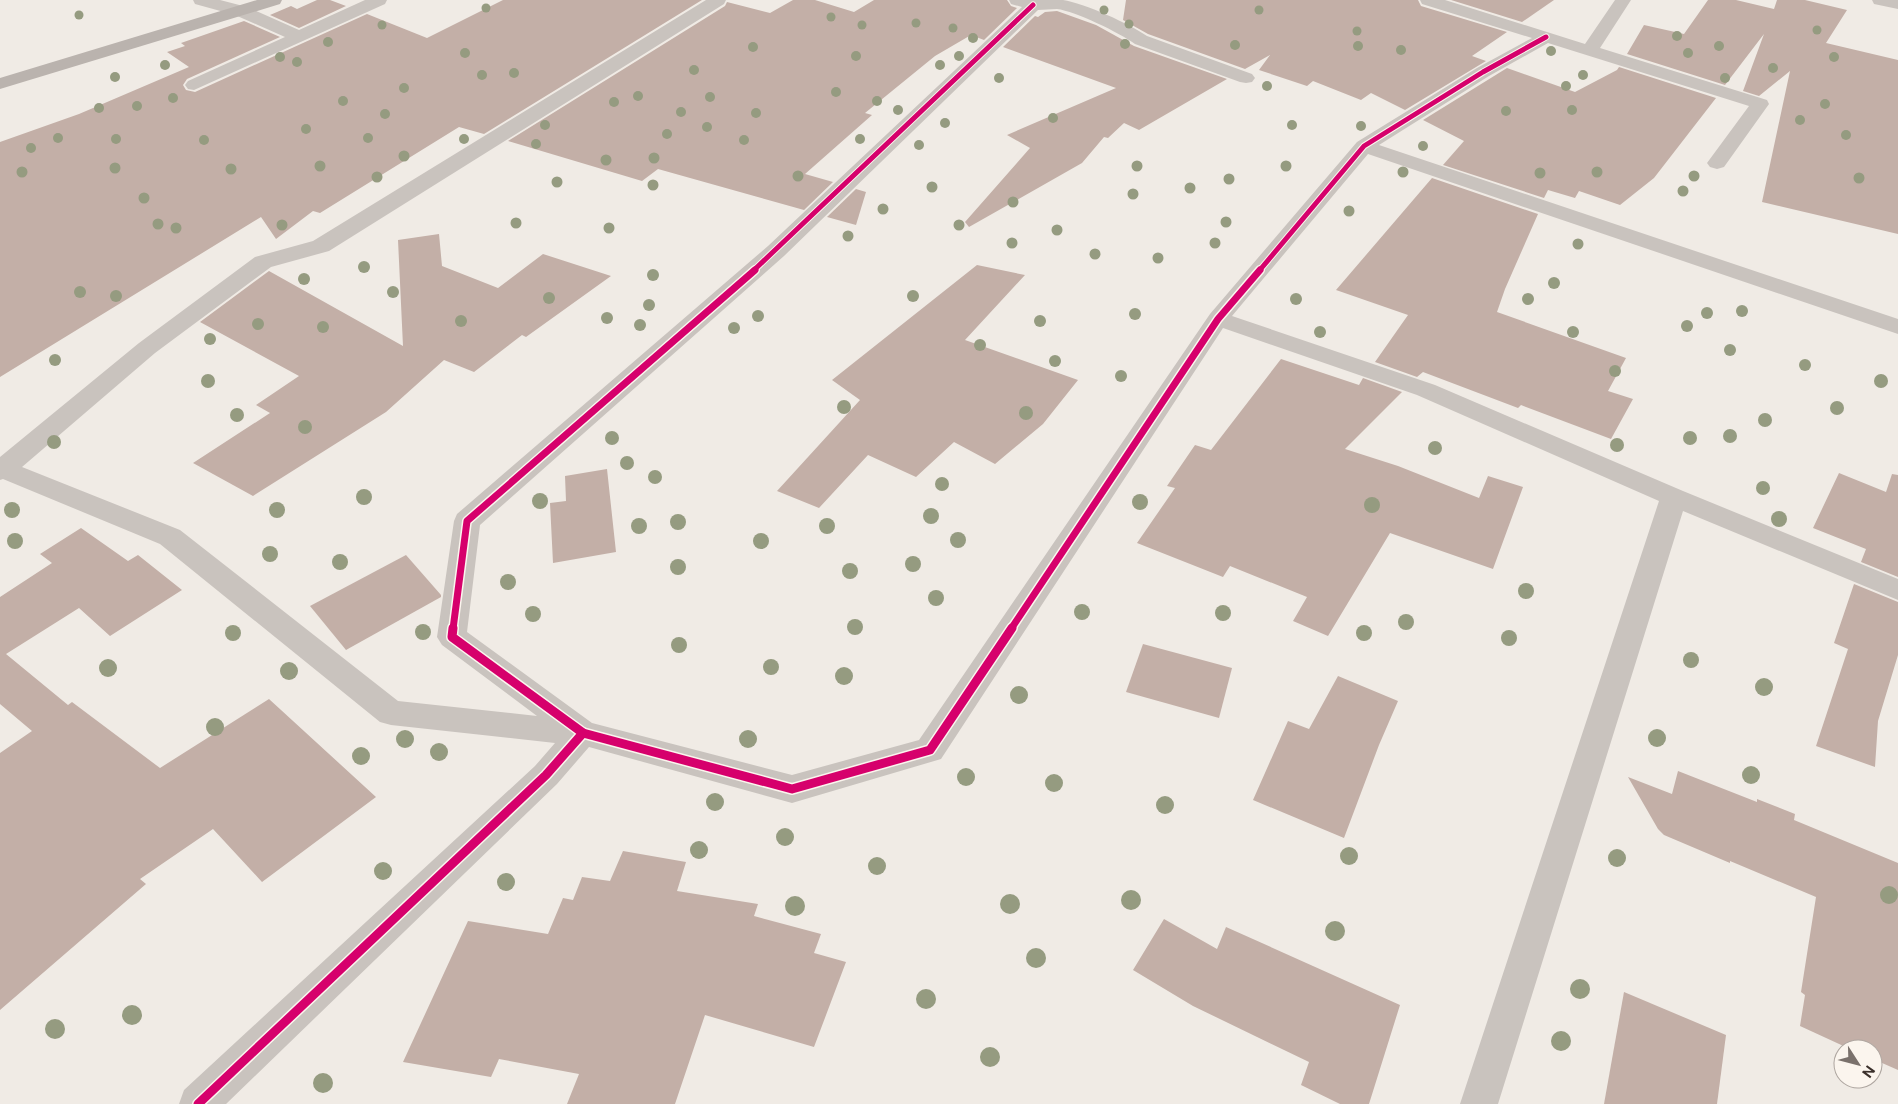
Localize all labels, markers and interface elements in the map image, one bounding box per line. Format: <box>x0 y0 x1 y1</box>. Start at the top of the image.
north arrow <box>1833 1039 1883 1089</box>
text: N <box>1859 1063 1878 1081</box>

